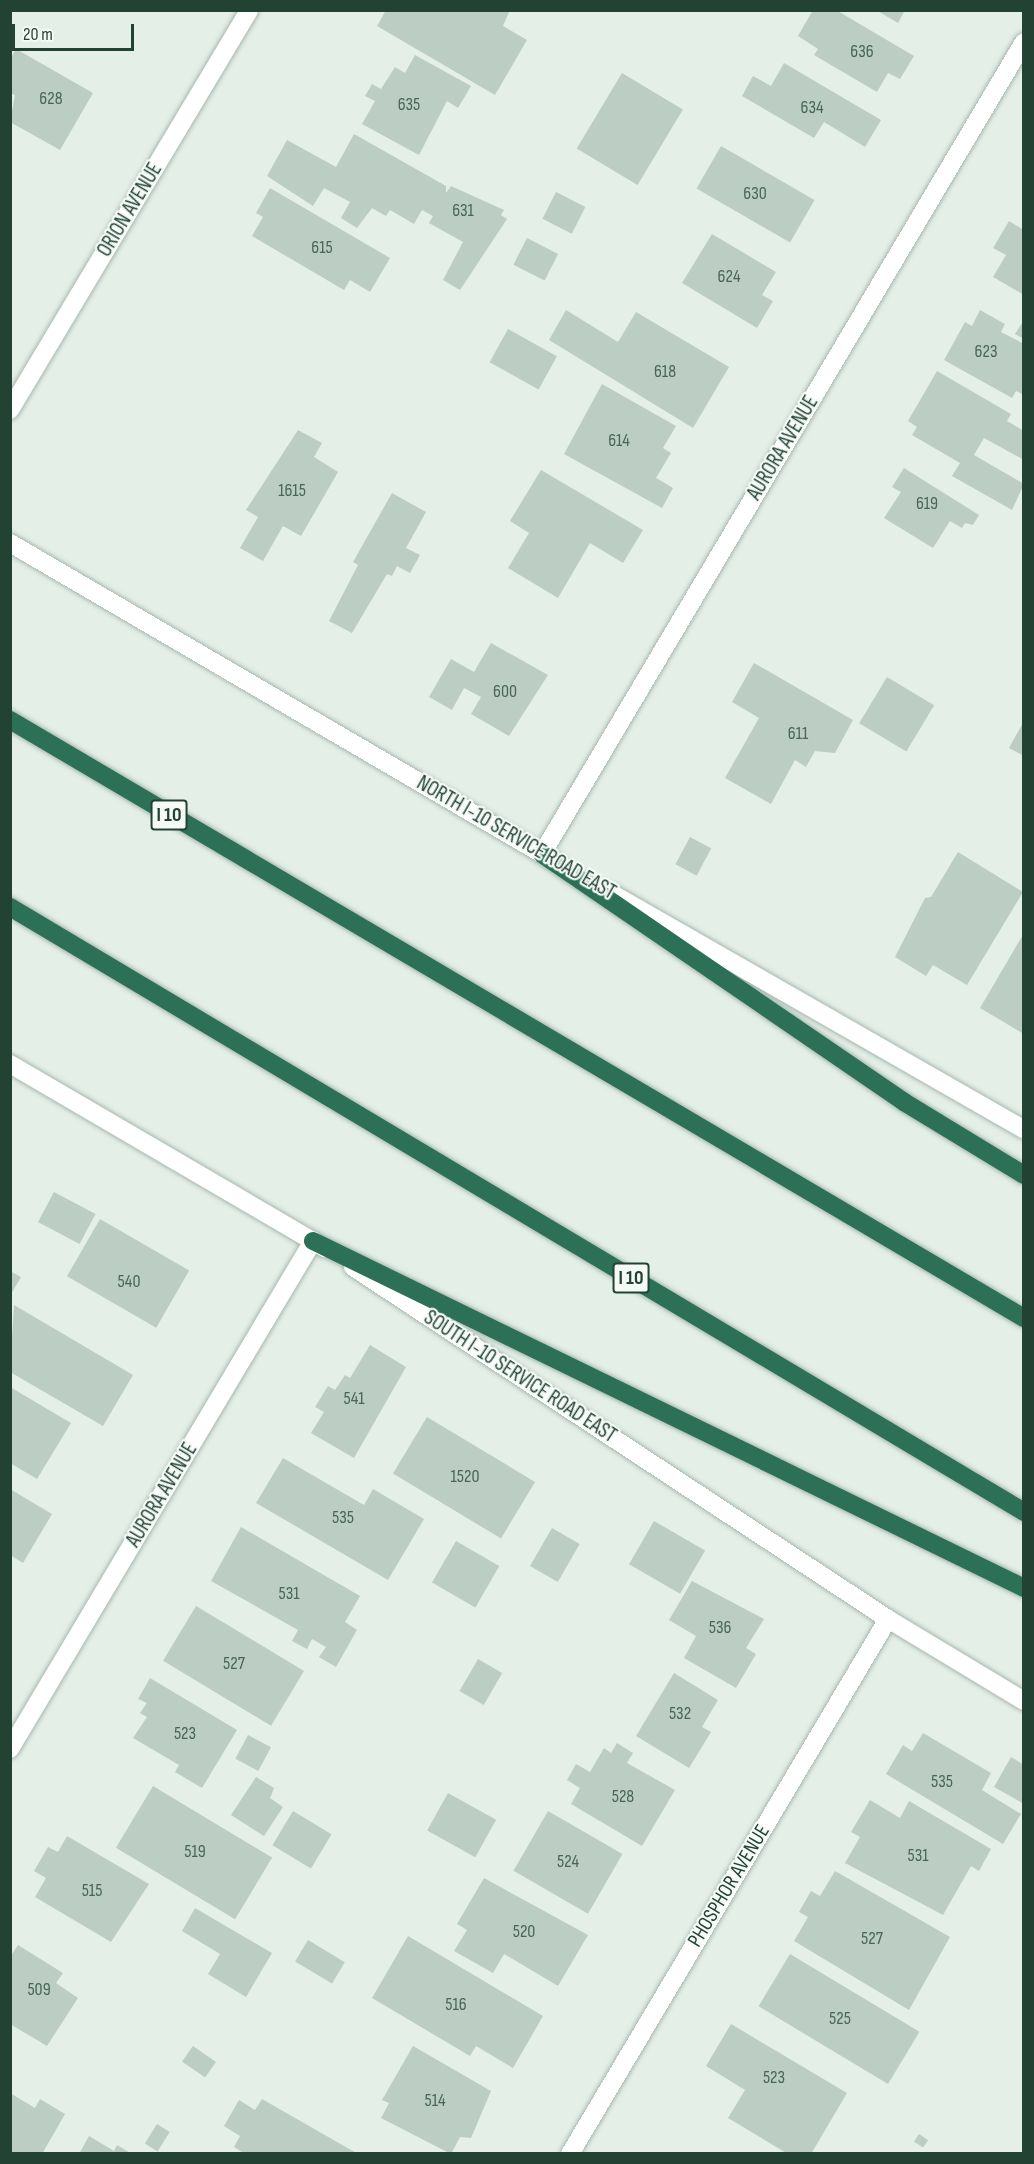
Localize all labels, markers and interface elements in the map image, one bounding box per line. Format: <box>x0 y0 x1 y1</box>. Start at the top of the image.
scale bar <box>15 12 136 50</box>
text: 20 m <box>23 24 53 45</box>
house number: 636 <box>850 41 874 63</box>
house number: 628 <box>39 88 63 110</box>
house number: 635 <box>398 94 420 116</box>
house number: 634 <box>801 97 823 119</box>
street label: ORION AVENUE <box>92 159 168 261</box>
house number: 630 <box>743 183 767 205</box>
house number: 631 <box>452 200 474 222</box>
house number: 615 <box>311 237 333 259</box>
house number: 624 <box>718 266 740 288</box>
house number: 623 <box>974 341 998 363</box>
house number: 618 <box>654 361 676 383</box>
street label: AURORA AVENUE <box>742 391 824 505</box>
house number: 614 <box>608 430 630 452</box>
house number: 1615 <box>278 480 306 502</box>
house number: 619 <box>916 493 938 515</box>
house number: 600 <box>493 681 517 703</box>
house number: 611 <box>788 723 808 745</box>
street label: NORTH I-10 SERVICE ROAD EAST <box>412 771 620 905</box>
road number: I 10 <box>150 798 188 832</box>
road number: I 10 <box>612 1261 650 1295</box>
house number: 540 <box>118 1271 140 1293</box>
street label: SOUTH I-10 SERVICE ROAD EAST <box>419 1305 621 1449</box>
house number: 541 <box>343 1388 365 1410</box>
street label: AURORA AVENUE <box>121 1438 203 1552</box>
house number: 1520 <box>451 1466 479 1488</box>
house number: 535 <box>332 1507 354 1529</box>
house number: 531 <box>278 1583 300 1605</box>
house number: 536 <box>709 1617 731 1639</box>
house number: 527 <box>223 1653 245 1675</box>
house number: 532 <box>669 1703 691 1725</box>
house number: 523 <box>174 1723 196 1745</box>
house number: 535 <box>931 1771 953 1793</box>
house number: 528 <box>612 1786 634 1808</box>
street label: PHOSPHOR AVENUE <box>683 1820 775 1952</box>
house number: 519 <box>184 1841 206 1863</box>
house number: 531 <box>907 1845 929 1867</box>
house number: 524 <box>557 1851 579 1873</box>
house number: 515 <box>82 1880 102 1902</box>
house number: 520 <box>513 1921 535 1943</box>
house number: 527 <box>861 1928 883 1950</box>
house number: 509 <box>27 1979 51 2001</box>
house number: 516 <box>445 1994 467 2016</box>
house number: 525 <box>829 2008 851 2030</box>
house number: 523 <box>763 2067 785 2089</box>
house number: 514 <box>424 2090 446 2112</box>

